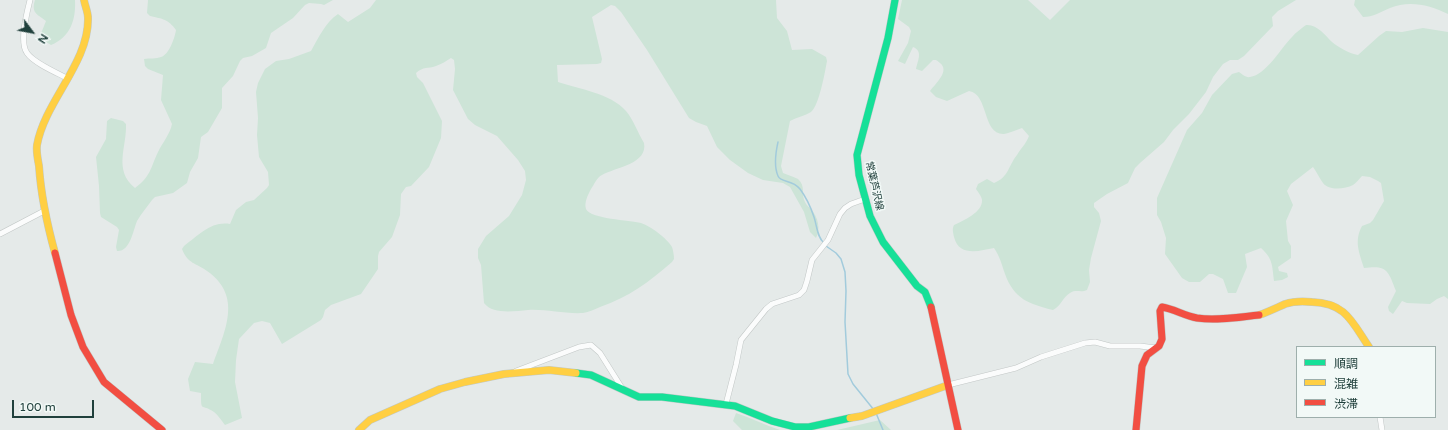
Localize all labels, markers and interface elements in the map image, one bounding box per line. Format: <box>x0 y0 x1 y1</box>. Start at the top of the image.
north arrow <box>12 12 52 52</box>
text: N <box>35 31 50 46</box>
street label: 常葉芦沢線 <box>863 160 885 212</box>
legend <box>1296 346 1436 418</box>
text: 順調 <box>1334 357 1358 371</box>
text: 混雑 <box>1334 377 1358 391</box>
scale bar <box>14 392 96 418</box>
text: 渋滞 <box>1334 397 1358 411</box>
text: 100 m <box>19 400 56 414</box>

